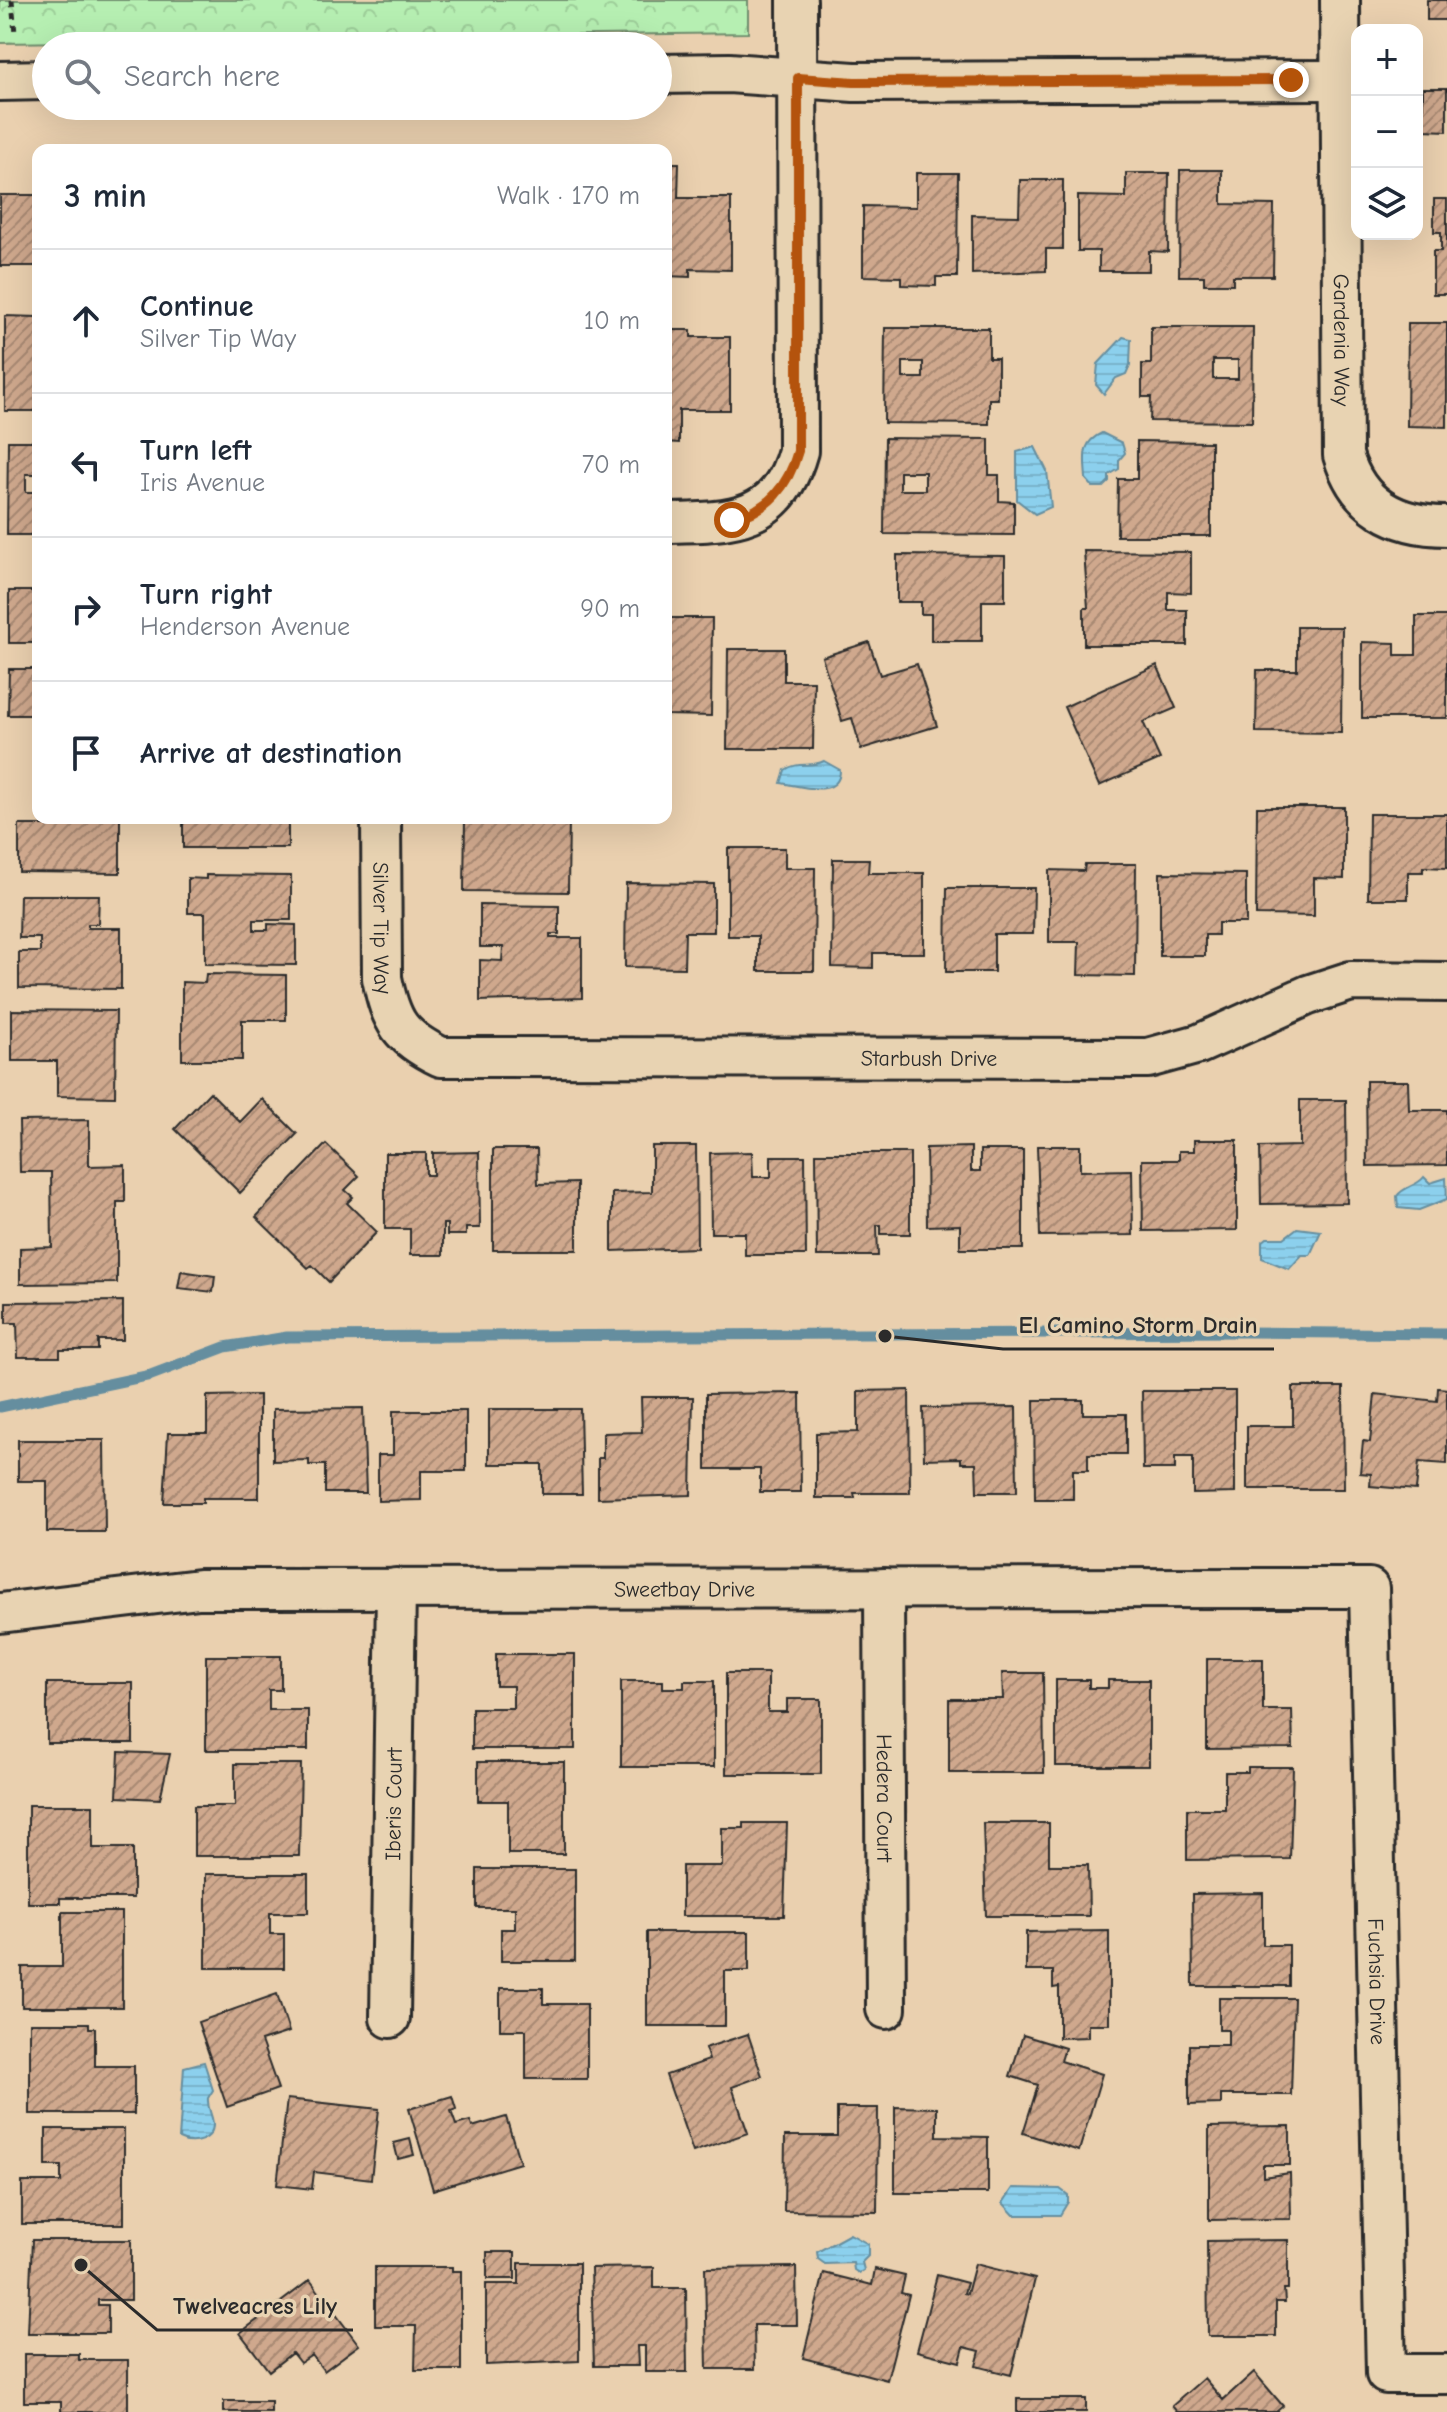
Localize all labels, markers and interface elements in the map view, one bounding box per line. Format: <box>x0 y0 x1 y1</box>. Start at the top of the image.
map controls <box>1351 24 1423 240</box>
button: + <box>1351 24 1423 96</box>
search box <box>32 32 672 120</box>
icon: search <box>60 54 104 98</box>
text: Search here <box>124 59 280 94</box>
route end <box>1273 62 1309 98</box>
button: − <box>1351 96 1423 168</box>
button: layers <box>1351 168 1423 240</box>
text: 3 min <box>64 176 147 216</box>
text: Walk · 170 m <box>497 181 640 211</box>
street label: Gardenia Way <box>1328 274 1355 407</box>
text: Continue <box>140 289 254 324</box>
icon: ahead <box>64 299 108 343</box>
text: 10 m <box>584 306 640 336</box>
text: Silver Tip Way <box>140 324 296 354</box>
text: Turn left <box>140 433 252 468</box>
icon: left <box>64 443 108 487</box>
text: 70 m <box>582 450 640 480</box>
text: Iris Avenue <box>140 468 265 498</box>
route start <box>714 502 750 538</box>
text: Turn right <box>140 577 272 612</box>
icon: right <box>64 587 108 631</box>
text: 90 m <box>580 594 640 624</box>
text: Henderson Avenue <box>140 612 350 642</box>
icon: arrive <box>64 731 108 775</box>
text: Arrive at destination <box>140 736 402 771</box>
street label: Silver Tip Way <box>367 862 397 997</box>
street label: Starbush Drive <box>861 1046 997 1072</box>
callout: El Camino Storm Drain <box>1003 1301 1274 1349</box>
text: El Camino Storm Drain <box>1018 1311 1258 1339</box>
street label: Sweetbay Drive <box>614 1577 755 1603</box>
street label: Hedera Court <box>871 1734 897 1863</box>
street label: Iberis Court <box>380 1747 408 1861</box>
street label: Fuchsia Drive <box>1362 1918 1391 2045</box>
callout: Twelveacres Lily <box>157 2282 353 2330</box>
text: Twelveacres Lily <box>173 2292 337 2320</box>

